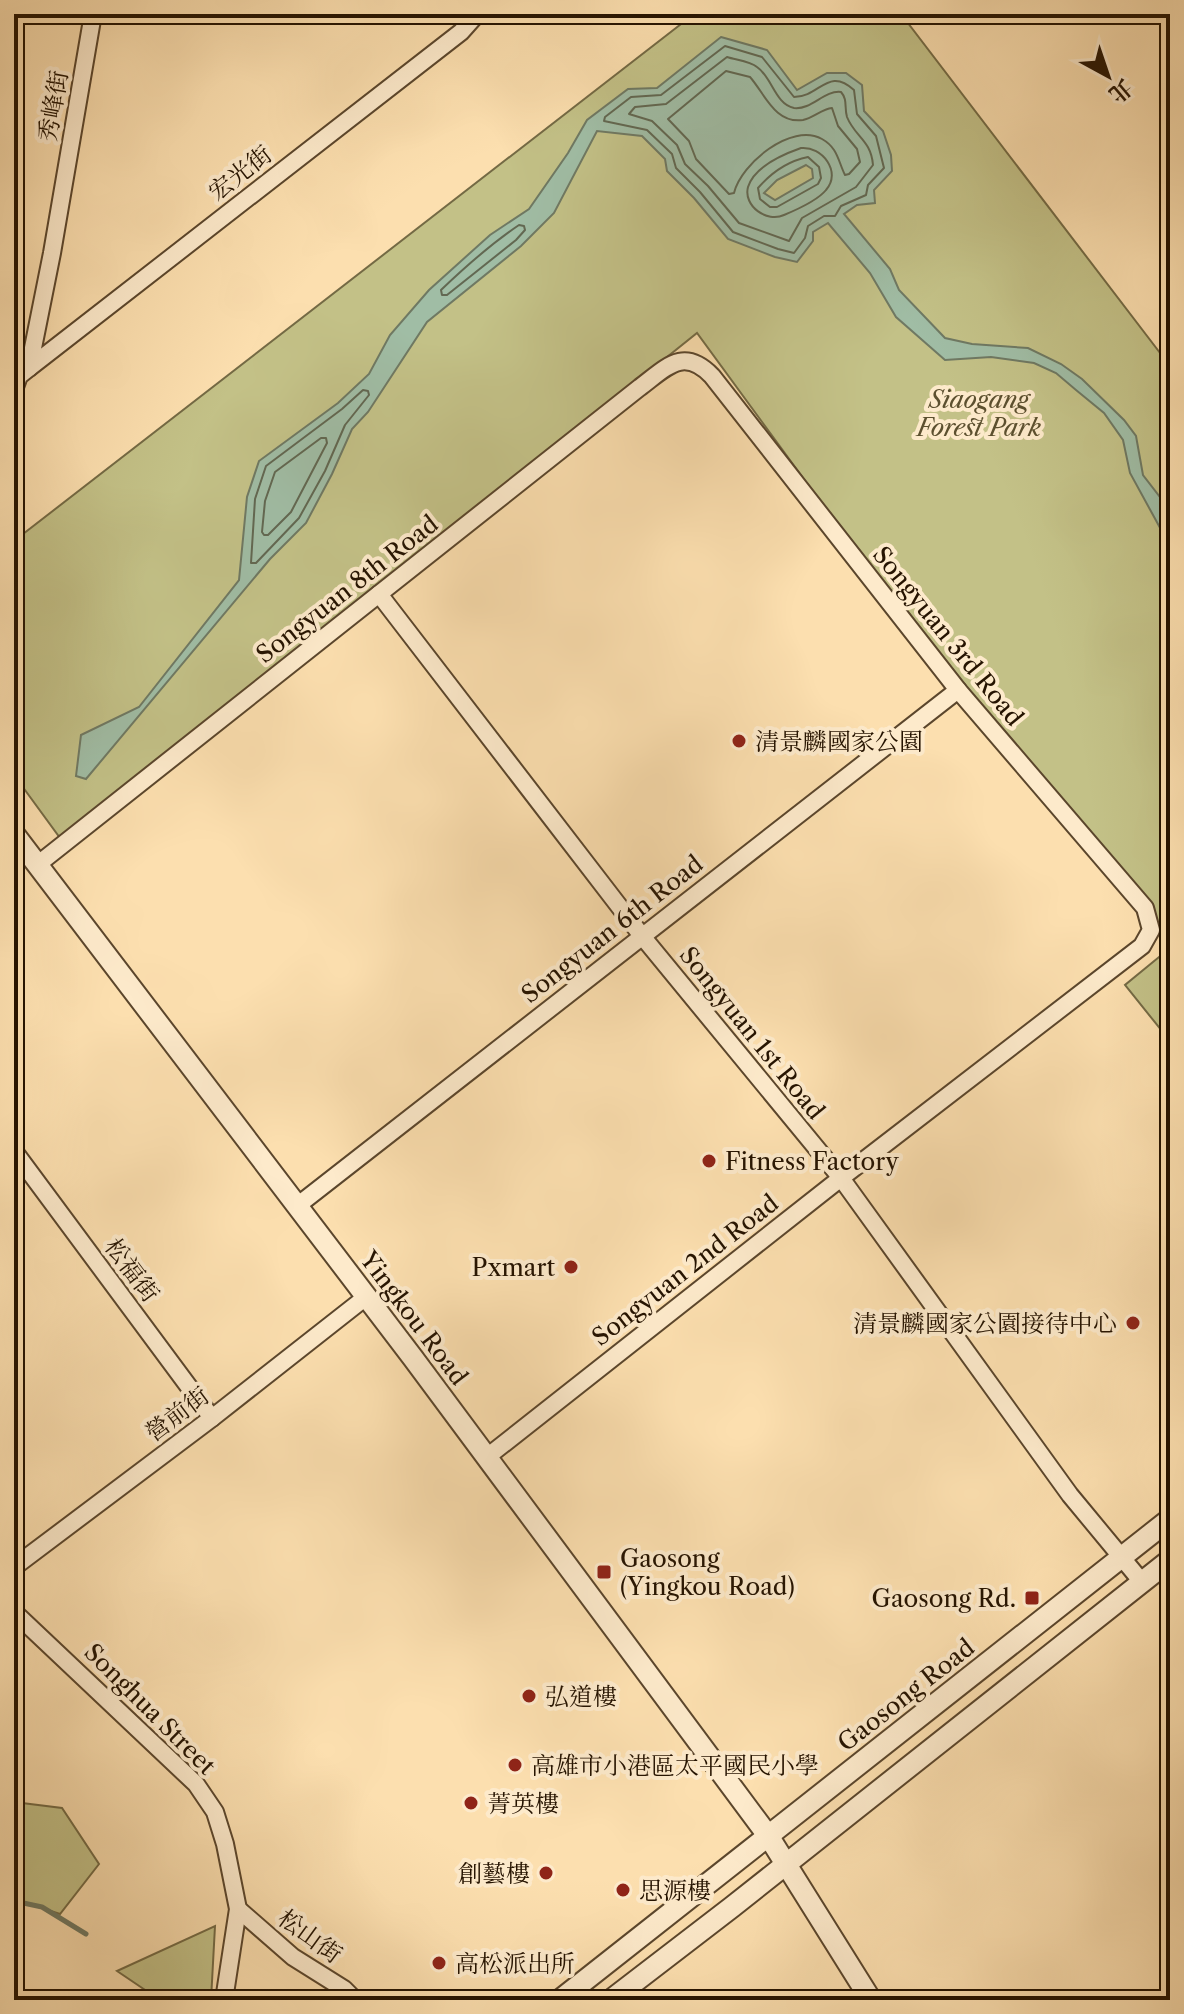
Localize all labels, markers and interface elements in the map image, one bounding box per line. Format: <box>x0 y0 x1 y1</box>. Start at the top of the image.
north arrow <box>1068 36 1148 116</box>
street label: 秀峰街 <box>32 68 74 144</box>
text: 北 <box>1103 74 1138 108</box>
street label: 宏光街 <box>203 139 277 207</box>
park label: Siaogang Forest Park <box>915 385 1041 442</box>
street label: Songyuan 8th Road <box>250 509 444 669</box>
street label: Songyuan 3rd Road <box>867 540 1029 732</box>
place label: 清景麟國家公園 <box>755 727 923 756</box>
marker: 清景麟國家公園 <box>730 732 748 750</box>
street label: Songyuan 6th Road <box>515 849 709 1009</box>
street label: Songyuan 1st Road <box>673 941 831 1125</box>
place label: Fitness Factory <box>725 1147 899 1176</box>
marker: Fitness Factory <box>700 1152 718 1170</box>
street label: Songyuan 2nd Road <box>586 1188 784 1352</box>
street label: 松福街 <box>99 1233 165 1307</box>
street label: Yingkou Road <box>354 1245 474 1391</box>
place label: Pxmart <box>472 1253 556 1282</box>
marker: Pxmart <box>562 1258 580 1276</box>
place label: 清景麟國家公園接待中心 <box>853 1309 1117 1338</box>
marker: 清景麟國家公園接待中心 <box>1124 1314 1142 1332</box>
street label: 營前街 <box>140 1381 214 1447</box>
place label: Gaosong (Yingkou Road) <box>620 1544 795 1601</box>
marker: Gaosong (Yingkou Road) <box>595 1563 613 1581</box>
place label: Gaosong Rd. <box>872 1584 1016 1613</box>
marker: Gaosong Rd. <box>1023 1589 1041 1607</box>
street label: Gaosong Road <box>832 1632 980 1757</box>
street label: Songhua Street <box>78 1637 222 1781</box>
place label: 弘道樓 <box>545 1682 617 1711</box>
marker: 弘道樓 <box>520 1687 538 1705</box>
place label: 高雄市小港區太平國民小學 <box>531 1751 819 1780</box>
marker: 高雄市小港區太平國民小學 <box>506 1756 524 1774</box>
place label: 菁英樓 <box>487 1789 559 1818</box>
marker: 菁英樓 <box>462 1794 480 1812</box>
place label: 創藝樓 <box>458 1859 530 1888</box>
marker: 創藝樓 <box>537 1864 555 1882</box>
place label: 思源樓 <box>639 1876 711 1905</box>
marker: 思源樓 <box>614 1881 632 1899</box>
street label: 松山街 <box>272 1903 348 1969</box>
place label: 高松派出所 <box>455 1949 575 1978</box>
marker: 高松派出所 <box>430 1954 448 1972</box>

